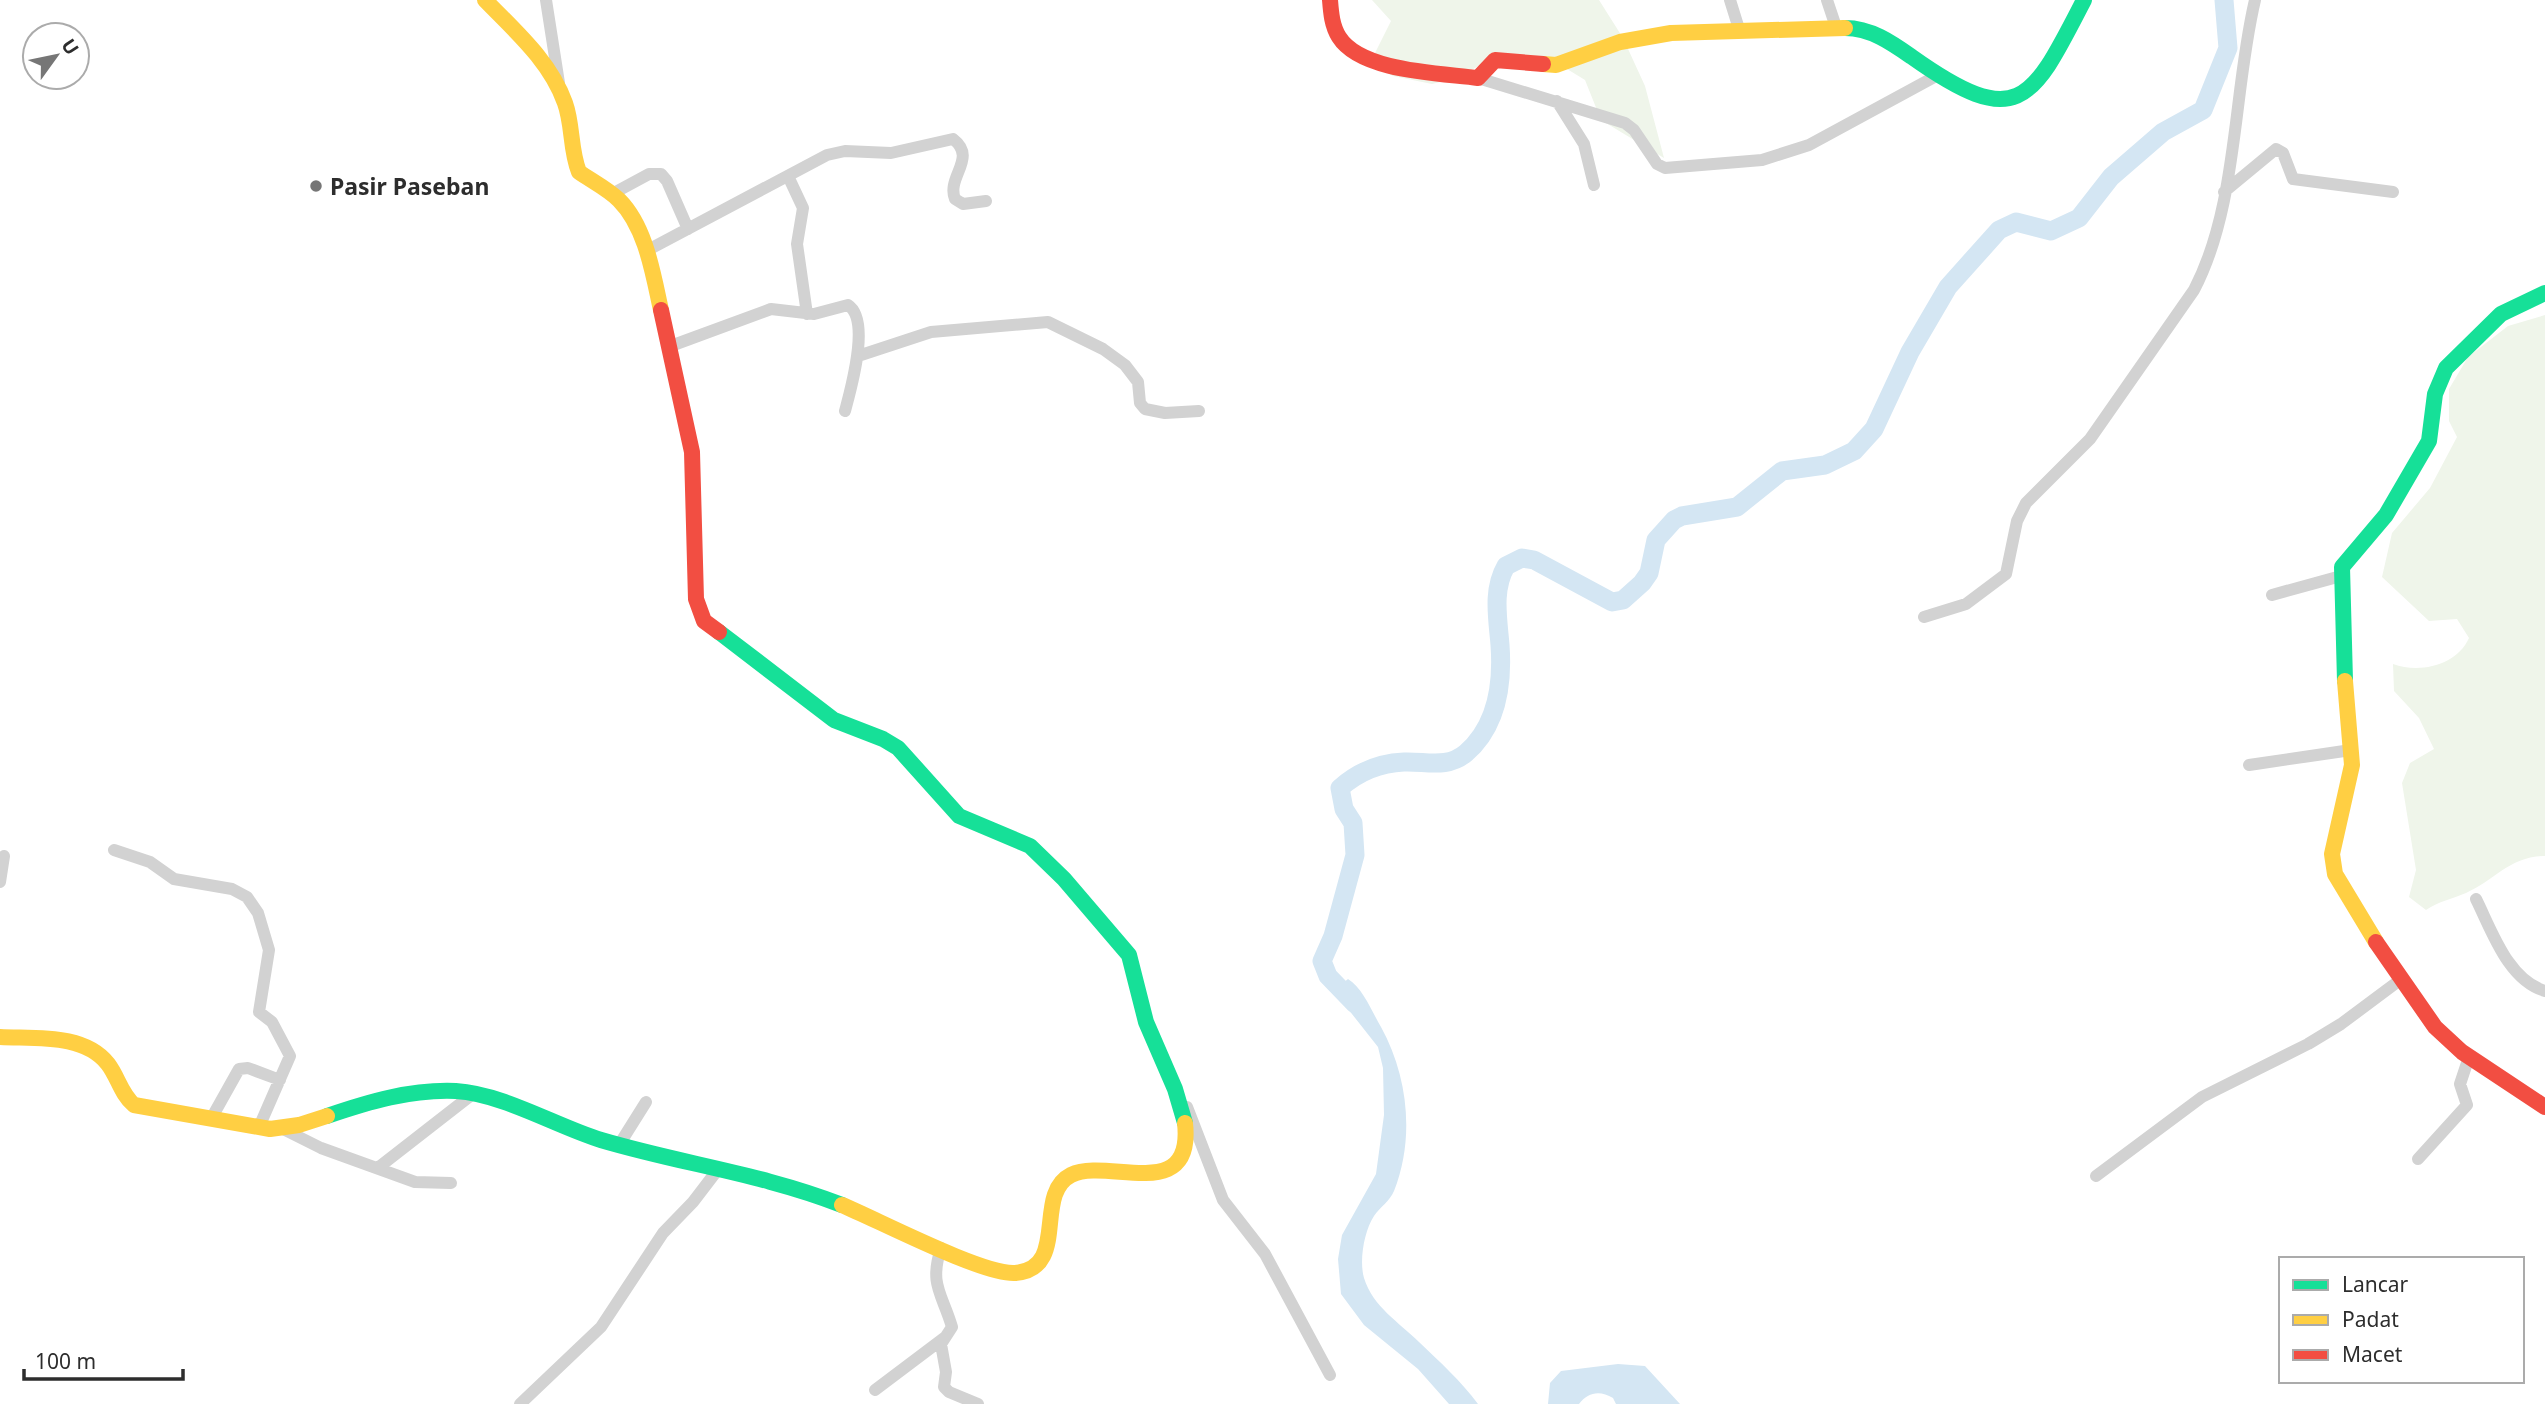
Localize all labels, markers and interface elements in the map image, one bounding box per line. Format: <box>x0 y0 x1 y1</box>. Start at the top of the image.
north arrow <box>21 21 91 91</box>
text: U <box>55 34 85 60</box>
place label: Pasir Paseban <box>330 170 489 202</box>
marker: Pasir Paseban <box>308 178 324 194</box>
legend <box>2279 1257 2524 1383</box>
text: Lancar <box>2342 1270 2409 1298</box>
text: Padat <box>2342 1305 2399 1333</box>
scale bar <box>24 1338 184 1382</box>
text: Macet <box>2342 1340 2403 1368</box>
text: 100 m <box>35 1347 96 1375</box>

